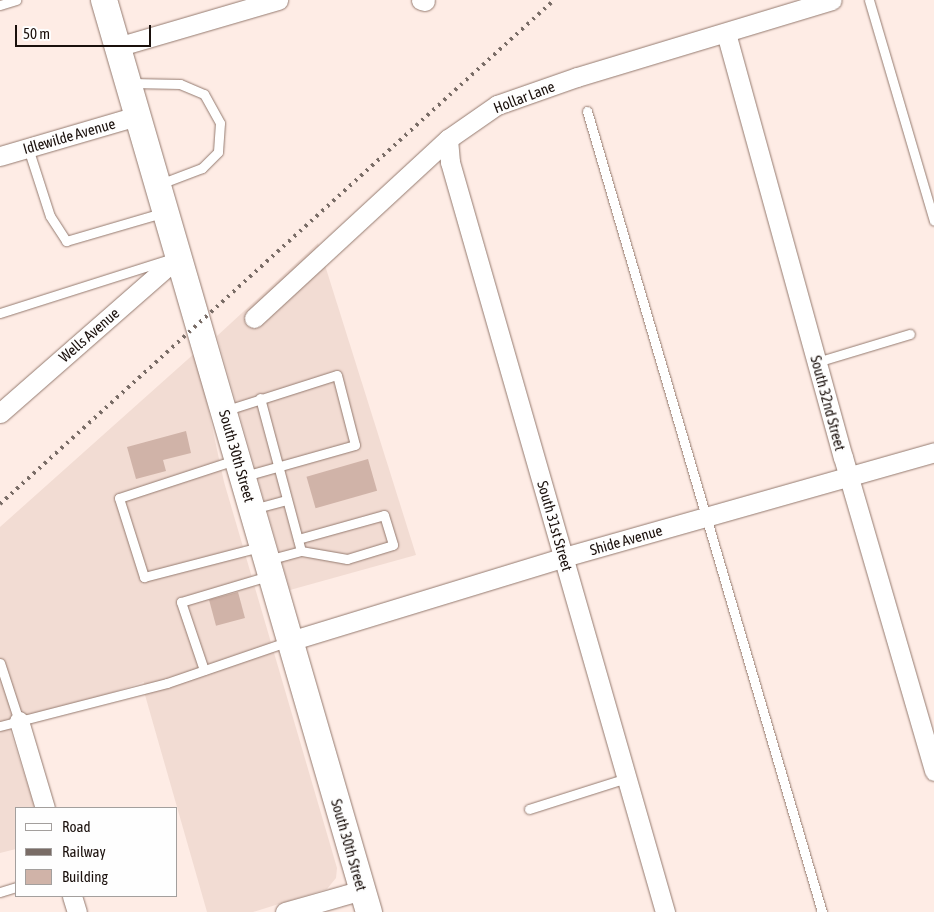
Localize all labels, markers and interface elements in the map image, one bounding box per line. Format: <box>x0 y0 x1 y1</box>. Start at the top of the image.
scale bar <box>18 15 154 47</box>
text: 50 m <box>23 25 50 42</box>
street label: Hollar Lane <box>491 77 557 117</box>
street label: Idlewilde Avenue <box>21 114 117 158</box>
street label: Wells Avenue <box>55 304 123 366</box>
street label: South 32nd Street <box>807 353 849 453</box>
street label: South 30th Street <box>215 408 259 504</box>
street label: South 31st Street <box>534 479 576 573</box>
street label: Shide Avenue <box>588 521 664 559</box>
street label: South 30th Street <box>327 797 371 893</box>
legend <box>15 807 178 897</box>
text: Road <box>62 818 91 835</box>
text: Railway <box>62 843 106 860</box>
text: Building <box>62 868 108 885</box>

